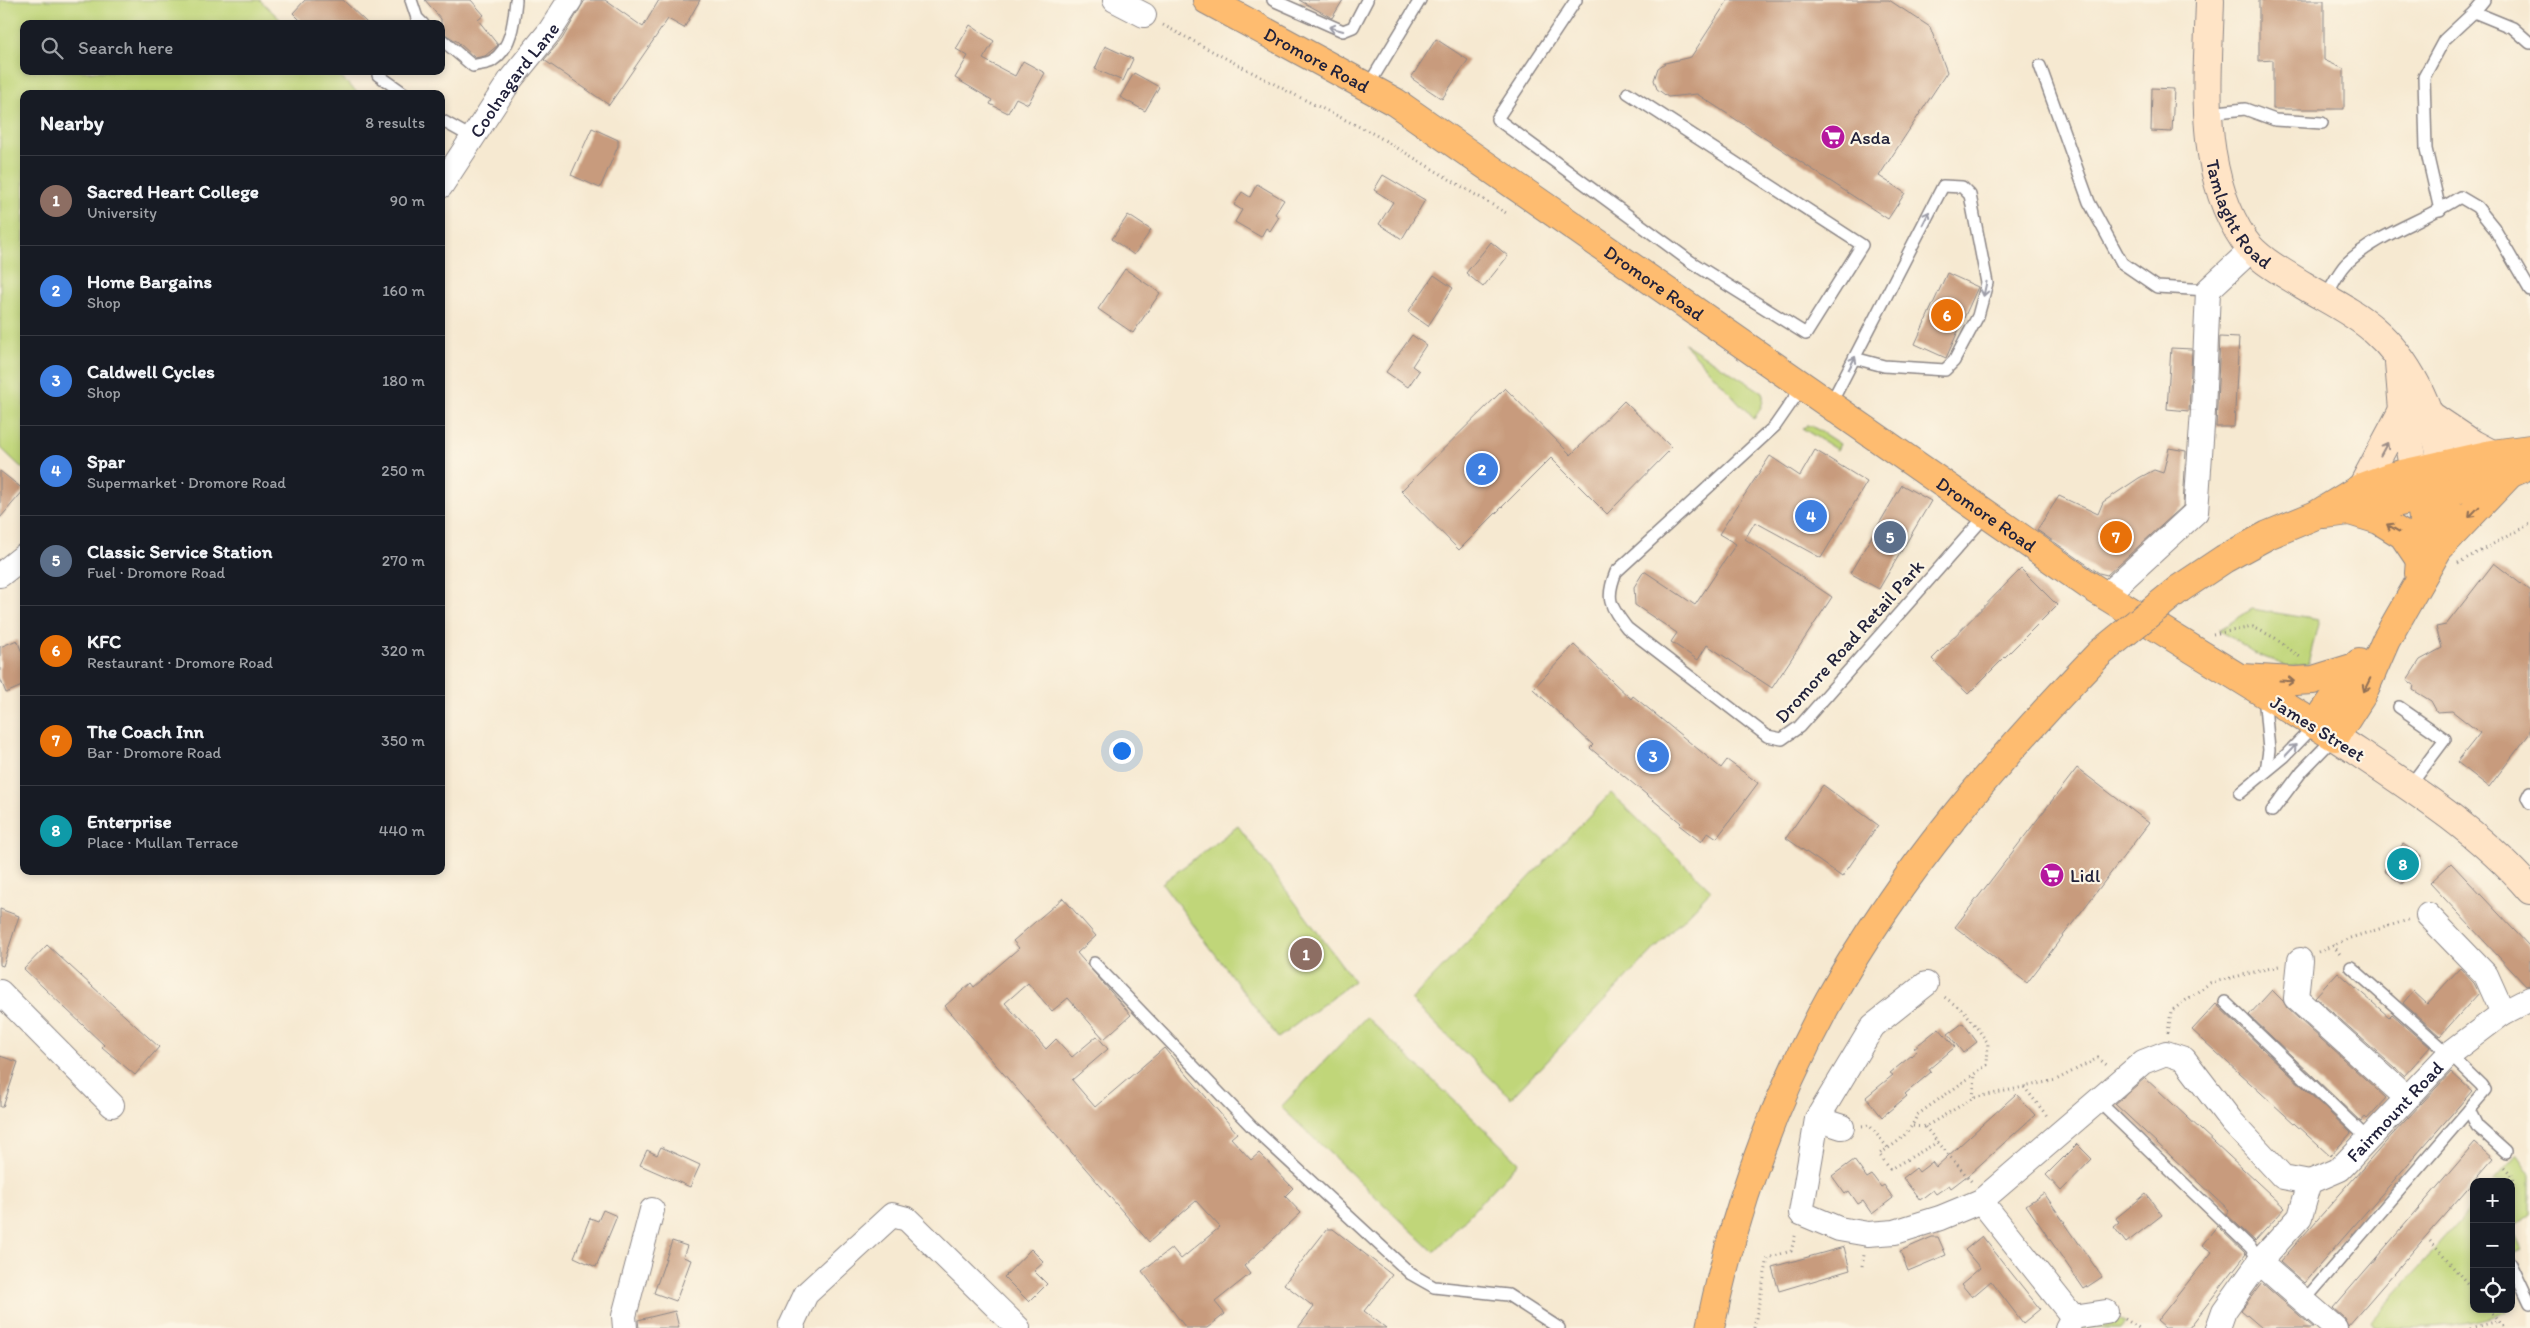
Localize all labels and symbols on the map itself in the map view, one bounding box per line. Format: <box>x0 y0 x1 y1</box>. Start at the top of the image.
street label: Coolnagard Lane <box>465 18 564 142</box>
street label: Dromore Road <box>1260 22 1374 98</box>
one-way arrow <box>1329 23 1345 33</box>
supermarket icon: Asda <box>1820 124 1846 150</box>
place label: Asda <box>1850 126 1891 149</box>
street label: Tamlaght Road <box>2201 157 2277 274</box>
one-way arrow <box>1921 211 1931 226</box>
street label: Dromore Road <box>1600 240 1709 326</box>
one-way arrow <box>1980 280 1989 296</box>
pin: 6 <box>1931 296 1963 334</box>
one-way arrow <box>1848 356 1857 371</box>
one-way arrow <box>2379 441 2389 456</box>
pin: 2 <box>1466 450 1498 488</box>
street label: Dromore Road <box>1932 472 2041 558</box>
pin: 4 <box>1795 497 1827 535</box>
one-way arrow <box>2468 506 2480 519</box>
pin: 5 <box>1874 518 1906 556</box>
pin: 7 <box>2100 518 2132 556</box>
one-way arrow <box>2386 523 2400 533</box>
street label: Dromore Road Retail Park <box>1770 555 1929 728</box>
one-way arrow <box>2279 676 2295 685</box>
one-way arrow <box>2362 677 2372 692</box>
street label: James Street <box>2266 690 2369 767</box>
pin: 3 <box>1637 737 1669 775</box>
your location <box>1109 738 1135 764</box>
one-way arrow <box>2285 744 2297 756</box>
pin: 8 <box>2387 845 2419 883</box>
supermarket icon: Lidl <box>2039 862 2065 888</box>
place label: Lidl <box>2070 864 2101 887</box>
pin: 1 <box>1290 935 1322 973</box>
street label: Fairmount Road <box>2342 1057 2448 1167</box>

